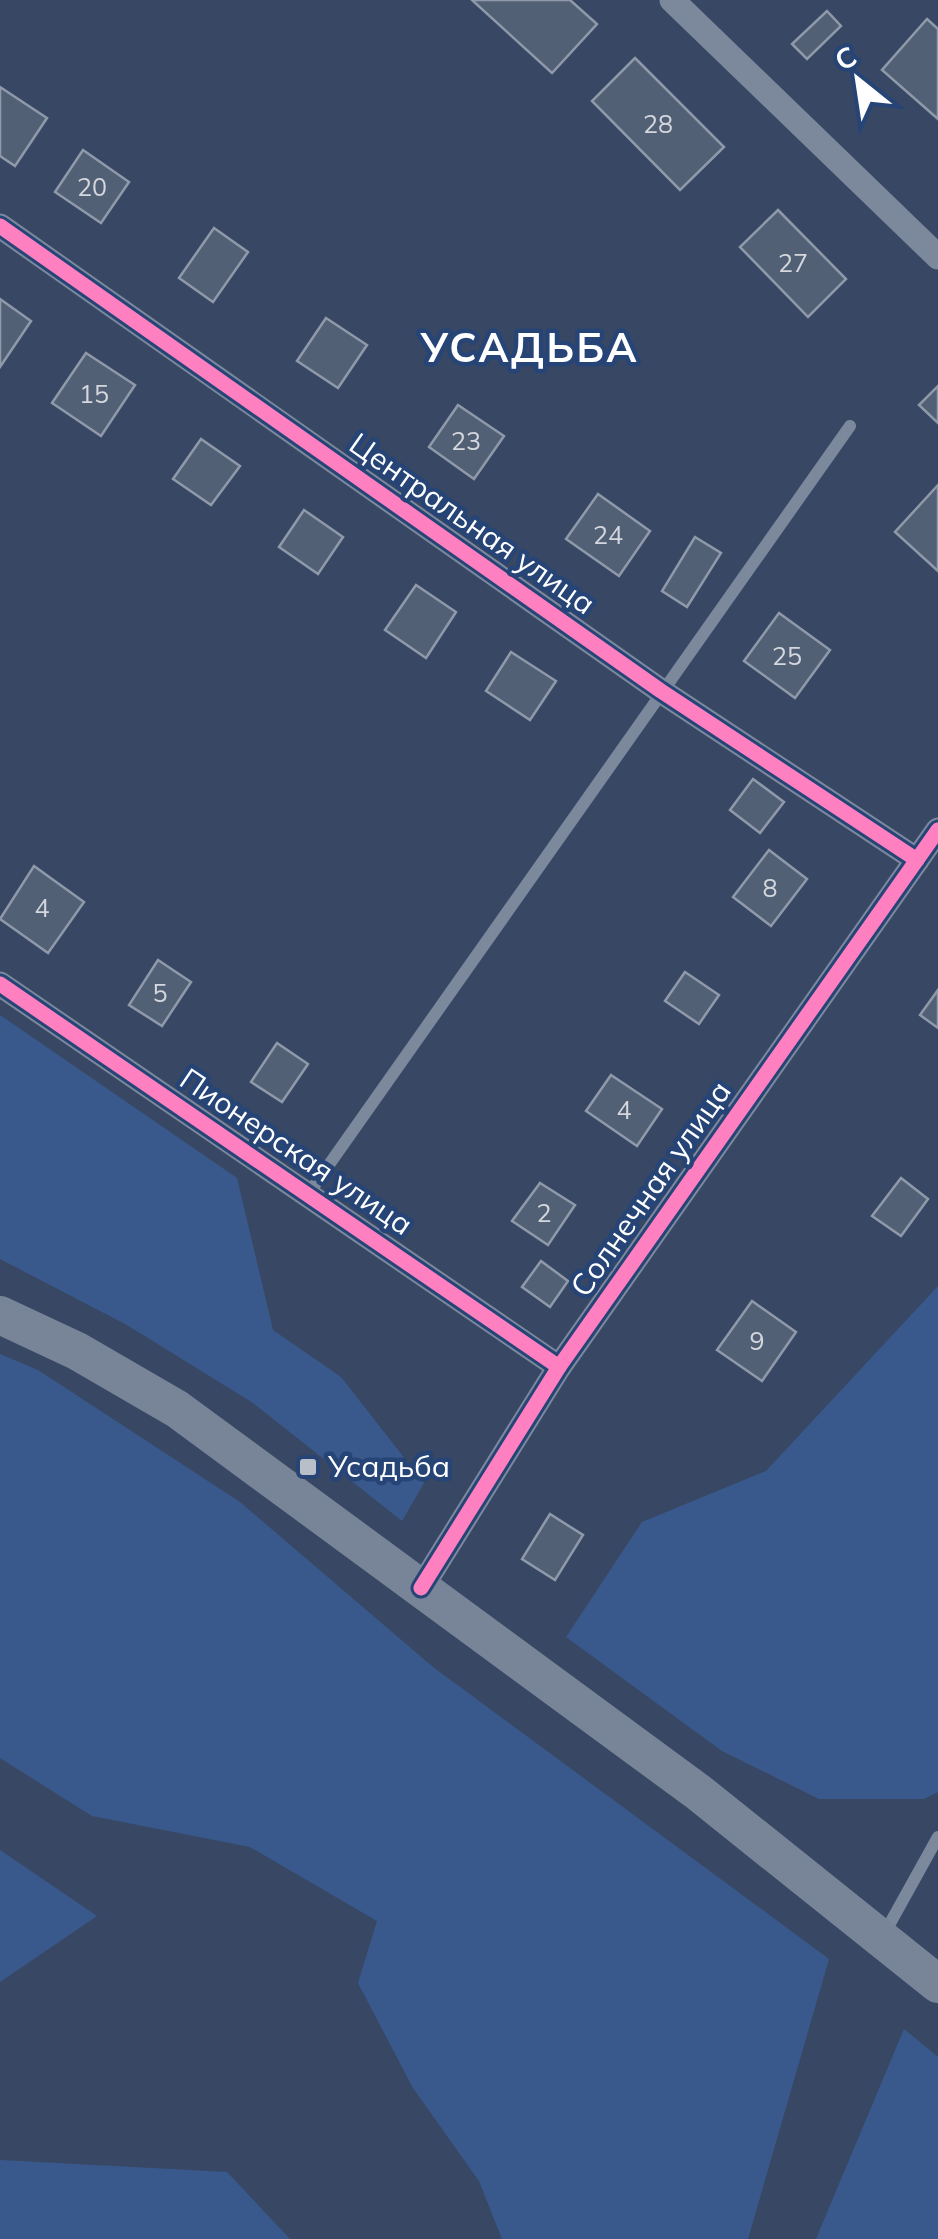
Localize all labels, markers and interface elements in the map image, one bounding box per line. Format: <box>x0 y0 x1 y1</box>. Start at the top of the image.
north arrow <box>808 30 908 130</box>
text: С <box>828 38 862 78</box>
house number: 28 <box>643 108 673 139</box>
house number: 20 <box>77 171 107 202</box>
house number: 27 <box>778 247 808 278</box>
district label: УСАДЬБА <box>420 322 639 372</box>
house number: 15 <box>79 378 109 409</box>
street label: Центральная улица <box>342 424 603 622</box>
house number: 23 <box>451 425 481 456</box>
house number: 24 <box>593 519 623 550</box>
house number: 25 <box>772 640 802 671</box>
house number: 8 <box>762 872 778 903</box>
house number: 4 <box>34 892 50 923</box>
house number: 5 <box>152 977 168 1008</box>
street label: Пионерская улица <box>173 1059 420 1243</box>
street label: Солнечная улица <box>562 1073 739 1304</box>
house number: 4 <box>616 1094 632 1125</box>
house number: 2 <box>536 1197 552 1228</box>
house number: 9 <box>749 1325 765 1356</box>
place label: Усадьба <box>327 1447 450 1485</box>
marker: Усадьба <box>297 1456 319 1478</box>

